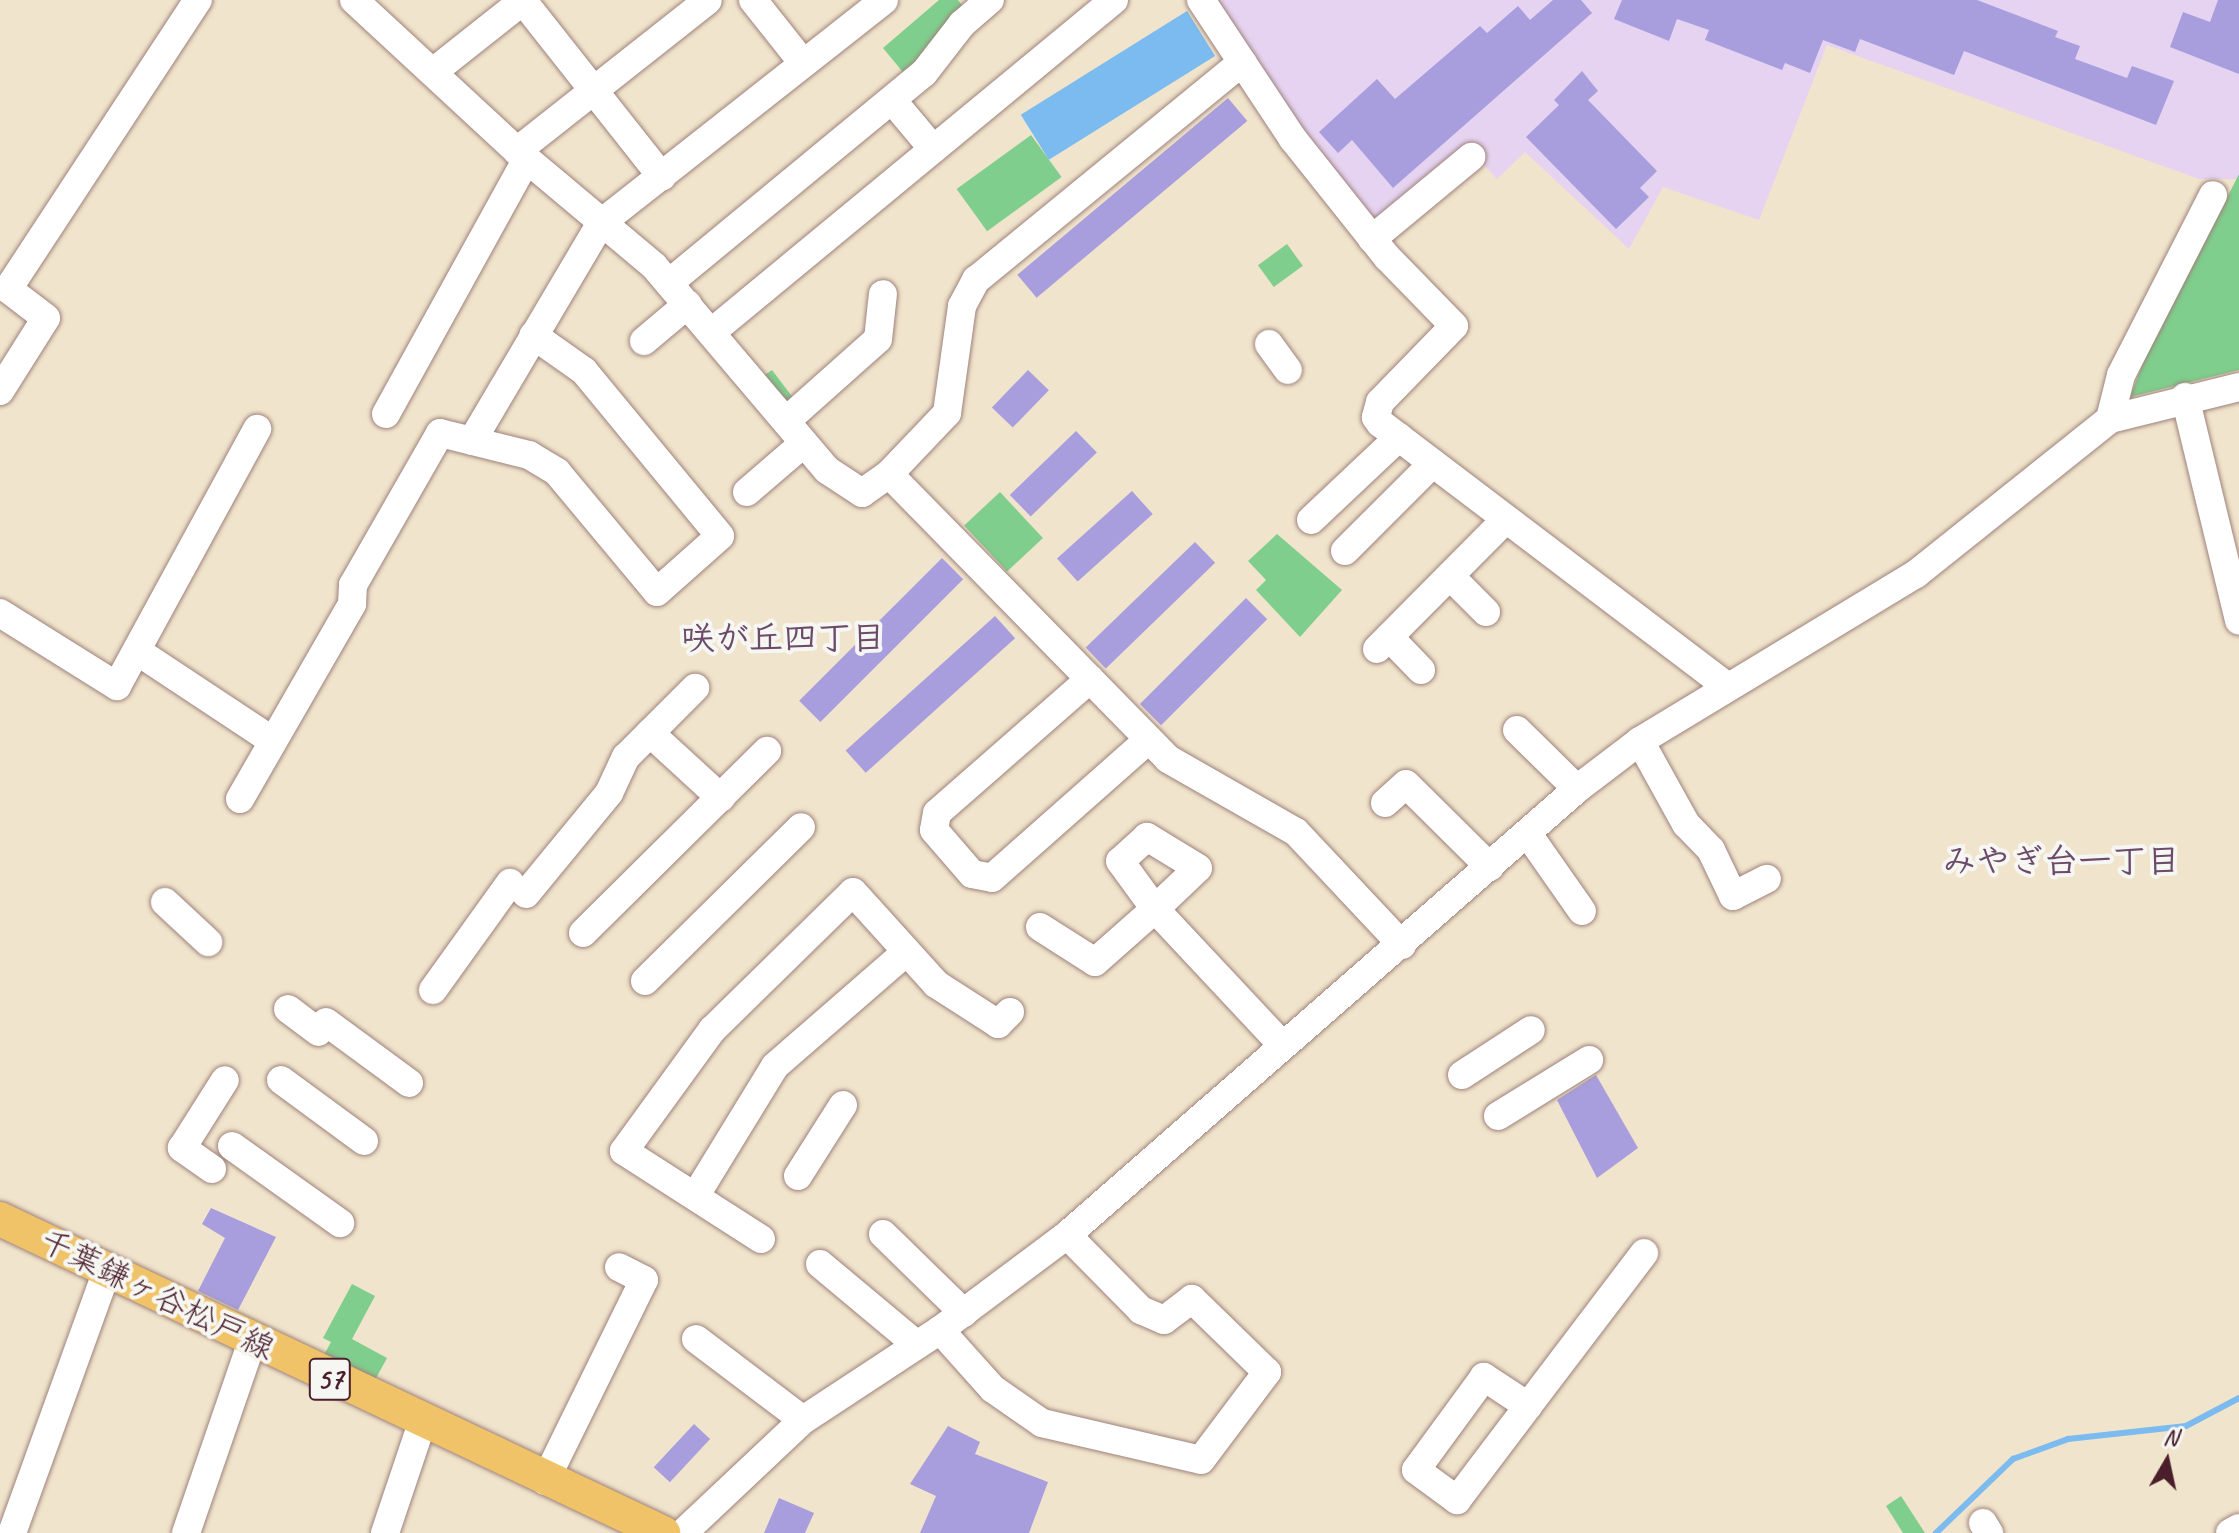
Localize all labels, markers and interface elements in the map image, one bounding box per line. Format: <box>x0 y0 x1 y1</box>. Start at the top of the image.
district label: 咲が丘四丁目 <box>681 618 885 658</box>
district label: みやぎ台一丁目 <box>1942 841 2180 881</box>
street label: 千葉鎌ヶ谷松戸線 <box>34 1222 280 1368</box>
road number: 57 <box>308 1353 352 1405</box>
north arrow <box>2127 1421 2207 1501</box>
text: N <box>2162 1422 2180 1452</box>

